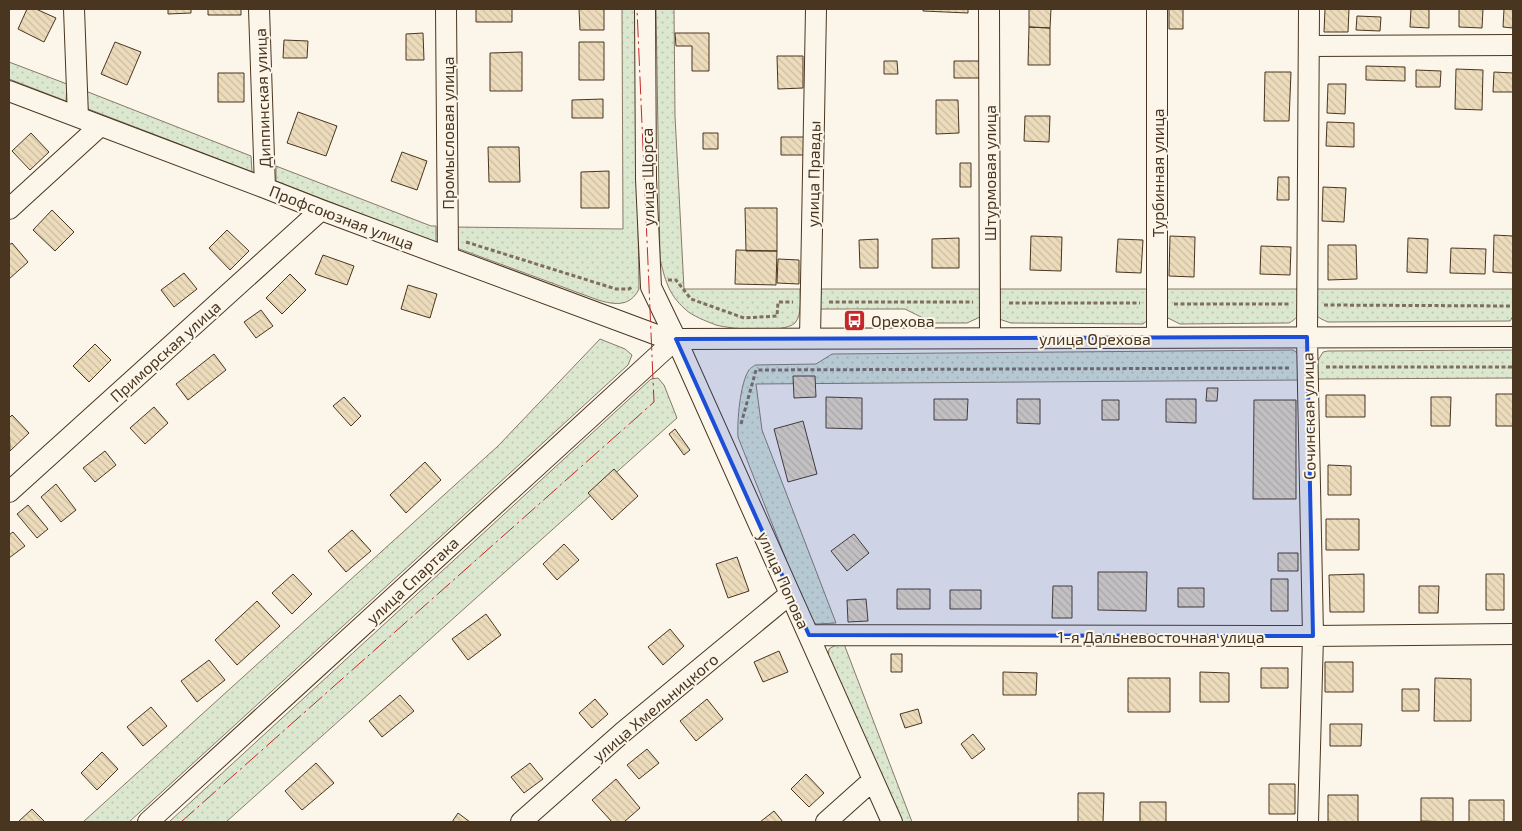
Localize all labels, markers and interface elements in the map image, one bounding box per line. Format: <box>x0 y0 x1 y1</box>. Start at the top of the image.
street label: Диппинская улица <box>250 28 275 168</box>
street label: Промысловая улица <box>438 56 458 210</box>
street label: Штурмовая улица <box>980 105 1000 241</box>
street label: Турбинная улица <box>1148 109 1168 238</box>
street label: улица Правды <box>803 120 824 228</box>
street label: улица Щорса <box>637 127 658 226</box>
street label: Профсоюзная улица <box>267 181 417 254</box>
street label: Приморская улица <box>106 296 225 406</box>
bus stop icon: Орехова <box>843 308 867 332</box>
place label: Орехова <box>871 311 935 330</box>
street label: улица Орехова <box>1039 329 1151 349</box>
street label: Сочинская улица <box>1297 352 1320 480</box>
street label: улица Попова <box>753 529 814 632</box>
street label: улица Спартака <box>362 533 463 628</box>
street label: 1-я Дальневосточная улица <box>1057 627 1265 647</box>
street label: улица Хмельницкого <box>588 649 722 766</box>

